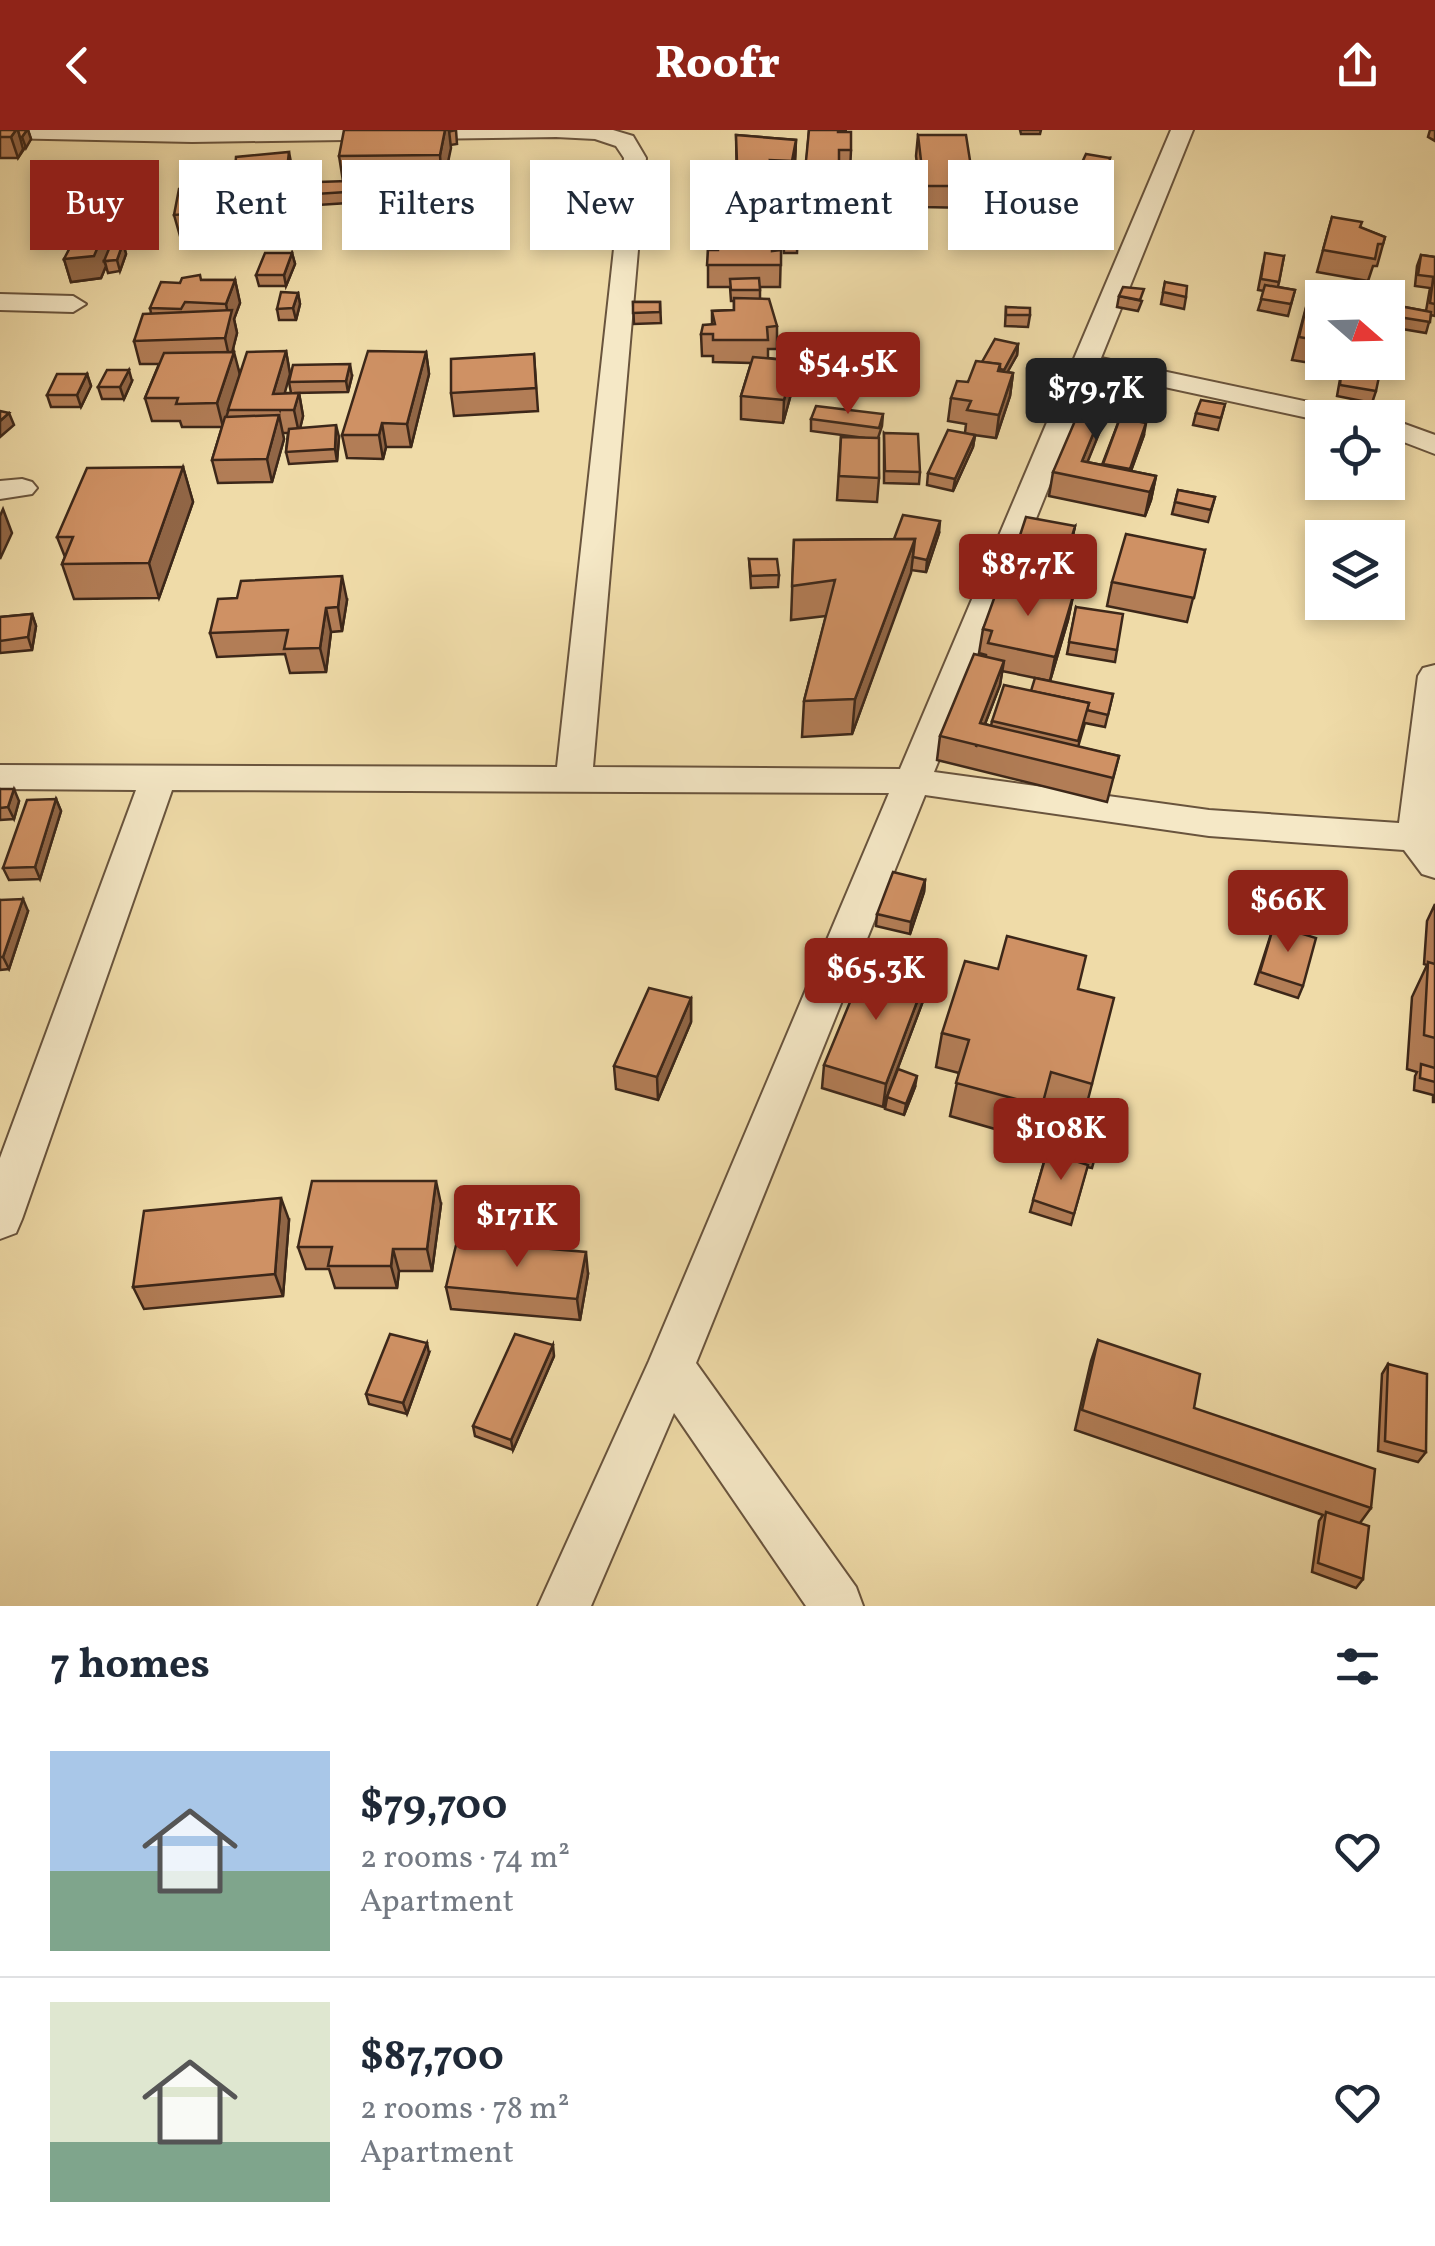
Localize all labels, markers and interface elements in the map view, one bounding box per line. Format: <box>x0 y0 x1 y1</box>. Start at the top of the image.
text: Roofr <box>655 34 780 97</box>
icon: back <box>50 38 105 93</box>
icon: share <box>1330 38 1385 93</box>
chip: Buy <box>30 160 159 250</box>
chip: Rent <box>179 160 322 250</box>
chip: Filters <box>342 160 510 250</box>
chip: New <box>530 160 670 250</box>
chip: Apartment <box>690 160 928 250</box>
chip: House <box>948 160 1114 250</box>
north arrow <box>1305 280 1405 380</box>
map controls <box>1305 280 1405 620</box>
pin: $54.5K <box>767 332 929 417</box>
text: $54.5K <box>798 342 898 386</box>
pin: $79.7K <box>1015 358 1177 443</box>
text: $79.7K <box>1048 368 1144 412</box>
button: locate <box>1305 400 1405 500</box>
button: layers <box>1305 520 1405 620</box>
pin: $87.7K <box>947 534 1109 619</box>
text: $87.7K <box>981 544 1075 588</box>
pin: $66K <box>1229 870 1347 955</box>
text: $66K <box>1250 880 1326 924</box>
pin: $65.3K <box>795 938 957 1023</box>
text: $65.3K <box>827 948 925 992</box>
pin: $108K <box>991 1098 1131 1183</box>
text: $108K <box>1015 1108 1107 1152</box>
pin: $171K <box>447 1185 587 1270</box>
text: $171K <box>476 1195 558 1239</box>
text: 7 homes <box>50 1637 210 1696</box>
icon: filters <box>1330 1639 1385 1694</box>
text: $79,700 <box>360 1778 507 1837</box>
icon: home <box>130 1791 250 1911</box>
icon: heart <box>1330 1824 1385 1879</box>
text: 2 rooms · 74 m² <box>360 1837 570 1881</box>
text: Apartment <box>360 1881 514 1925</box>
text: $87,700 <box>360 2029 504 2088</box>
icon: home <box>130 2042 250 2162</box>
icon: heart <box>1330 2075 1385 2130</box>
text: 2 rooms · 78 m² <box>360 2088 570 2132</box>
text: Apartment <box>360 2132 514 2176</box>

